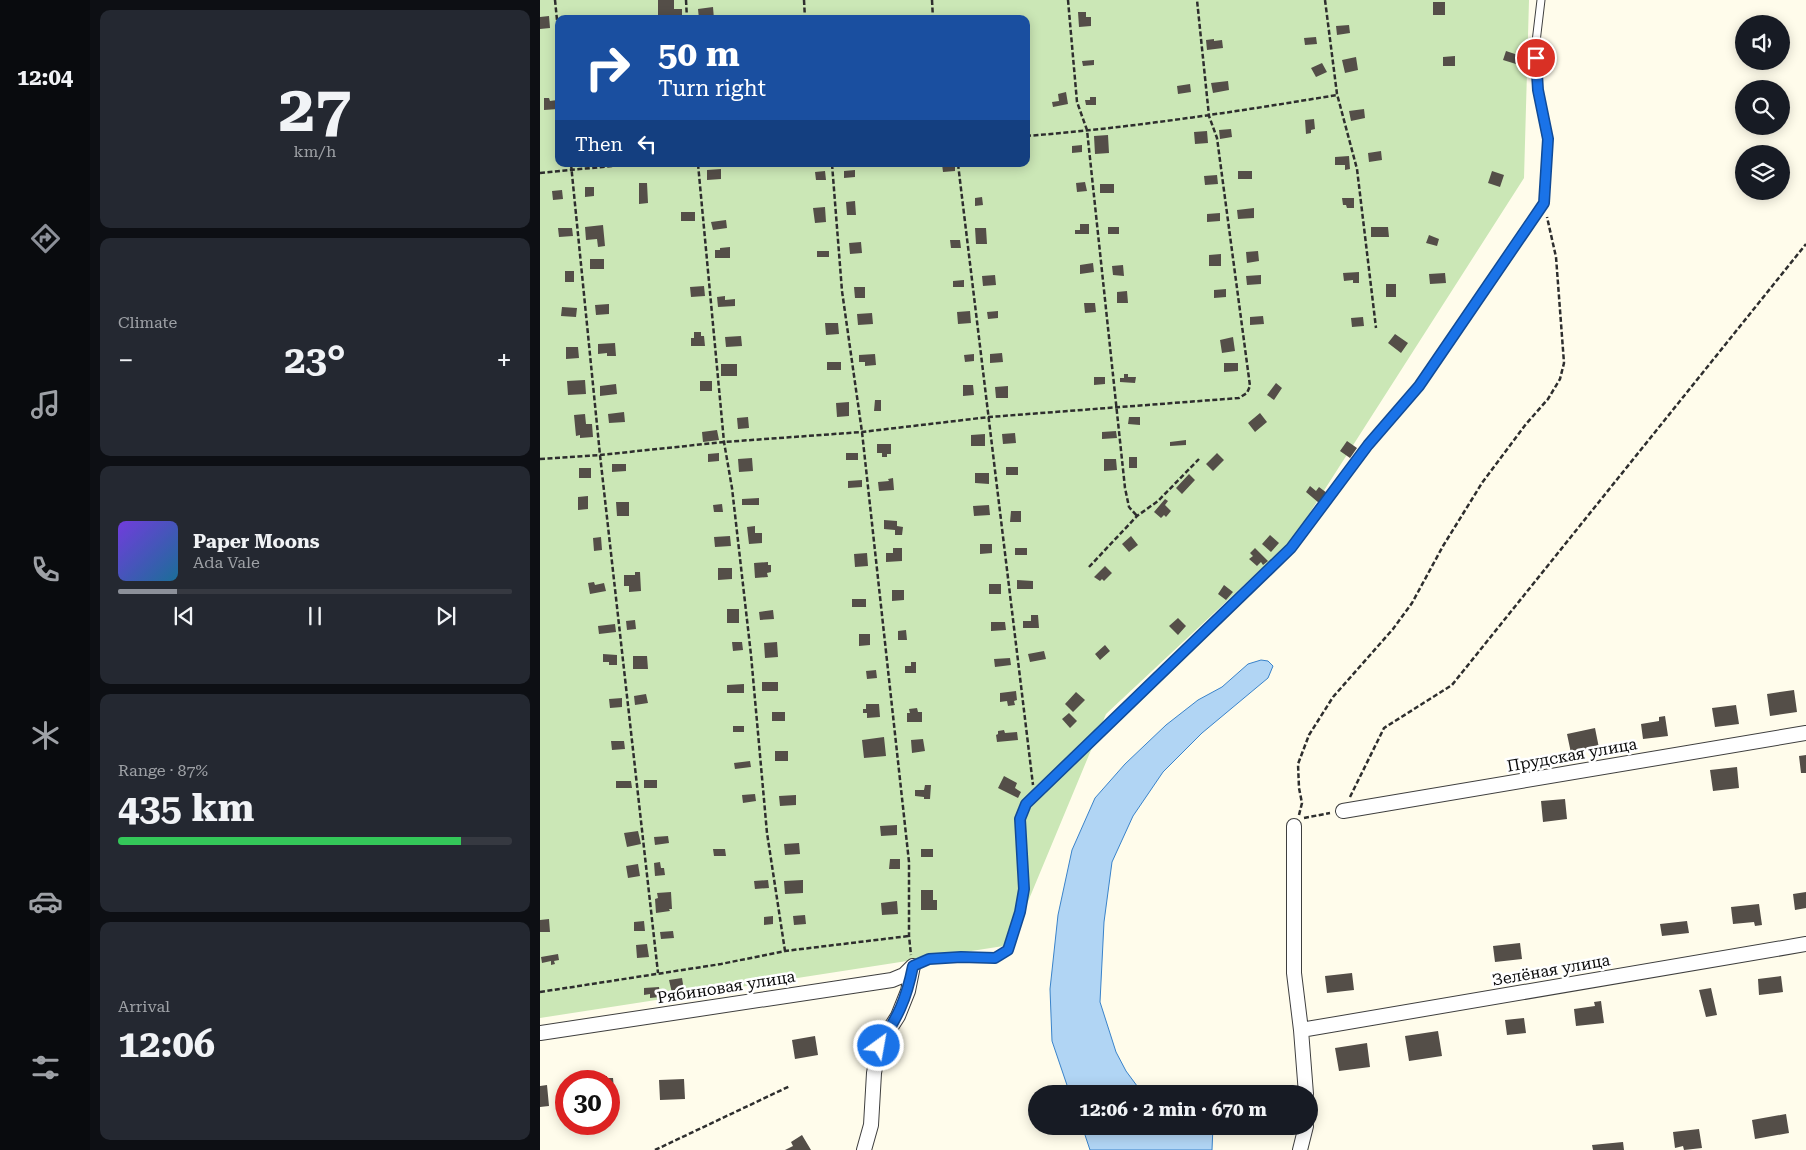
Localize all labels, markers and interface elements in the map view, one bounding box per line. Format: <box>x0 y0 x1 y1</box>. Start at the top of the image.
map controls <box>1735 15 1790 200</box>
button: sound <box>1735 15 1790 70</box>
text: 50 m <box>658 34 740 75</box>
icon: right <box>575 35 640 100</box>
pin <box>1515 37 1557 79</box>
icon: arrive <box>1522 44 1550 72</box>
text: 12:04 <box>17 65 73 90</box>
text: 27 <box>279 71 351 147</box>
text: Turn right <box>658 76 766 101</box>
button: search <box>1735 80 1790 135</box>
icon: left <box>633 130 661 158</box>
text: Then <box>575 133 623 156</box>
text: km/h <box>294 142 336 161</box>
button: layers <box>1735 145 1790 200</box>
icon: directions <box>28 221 63 256</box>
text: Climate <box>118 313 177 332</box>
text: 23° <box>284 338 346 382</box>
text: − <box>118 344 134 377</box>
text: + <box>496 344 512 377</box>
icon: music <box>28 387 63 422</box>
text: Paper Moons <box>193 530 320 553</box>
icon: phone <box>28 552 63 587</box>
text: Ada Vale <box>193 553 260 572</box>
icon: previous <box>170 602 198 630</box>
icon: pause <box>301 602 329 630</box>
icon: next <box>432 602 460 630</box>
icon: climate <box>28 718 63 753</box>
street label: Прудская улица <box>1505 734 1639 776</box>
text: Range · 87% <box>118 761 208 780</box>
text: 435 km <box>118 786 254 830</box>
icon: car <box>28 884 63 919</box>
street label: Зелёная улица <box>1490 950 1612 990</box>
street label: Рябиновая улица <box>656 967 797 1007</box>
text: Arrival <box>118 997 170 1016</box>
position arrow <box>852 1019 904 1071</box>
text: 12:06 <box>118 1022 215 1066</box>
icon: filters <box>28 1050 63 1085</box>
speed limit sign: 30 <box>555 1070 620 1135</box>
text: 12:06 · 2 min · 670 m <box>1079 1098 1267 1121</box>

